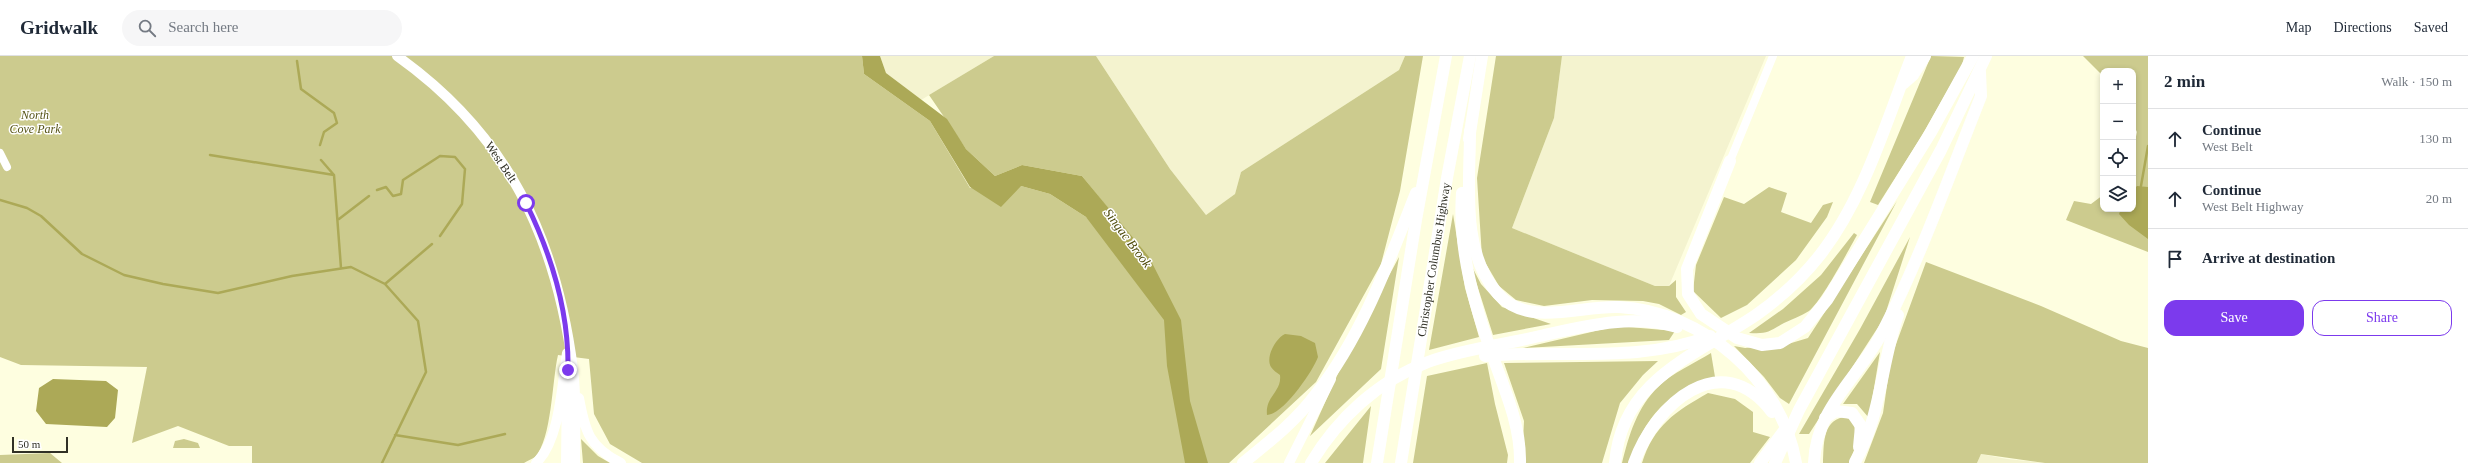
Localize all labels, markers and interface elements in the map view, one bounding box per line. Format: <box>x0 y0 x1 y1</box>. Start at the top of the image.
search box <box>122 10 402 46</box>
text: Gridwalk <box>20 17 98 38</box>
icon: search <box>136 17 158 39</box>
text: Search here <box>168 19 239 35</box>
text: Map <box>2286 20 2311 35</box>
text: Directions <box>2333 20 2392 35</box>
text: Saved <box>2414 20 2448 35</box>
map controls <box>2100 68 2136 212</box>
button: + <box>2100 68 2136 104</box>
text: 2 min <box>2164 72 2205 91</box>
text: Walk · 150 m <box>2381 74 2452 89</box>
button: − <box>2100 104 2136 140</box>
park label: North Cove Park <box>10 108 61 136</box>
text: Continue <box>2202 122 2261 138</box>
icon: ahead <box>2164 128 2186 150</box>
text: 130 m <box>2419 131 2452 146</box>
street label: West Belt <box>482 139 520 186</box>
text: West Belt <box>2202 139 2253 154</box>
button: locate <box>2100 140 2136 176</box>
button: layers <box>2100 176 2136 212</box>
street label: Christopher Columbus Highway <box>1414 181 1453 338</box>
text: Continue <box>2202 182 2261 198</box>
icon: ahead <box>2164 188 2186 210</box>
text: 20 m <box>2426 191 2452 206</box>
route start <box>517 194 535 212</box>
text: West Belt Highway <box>2202 199 2304 214</box>
water label: Singac Brook <box>1101 206 1155 271</box>
icon: arrive <box>2164 248 2186 270</box>
text: Arrive at destination <box>2202 250 2335 266</box>
button: Save <box>2164 300 2304 336</box>
button: Share <box>2312 300 2452 336</box>
route end <box>559 361 577 379</box>
scale bar <box>12 435 68 454</box>
text: 50 m <box>18 438 40 450</box>

